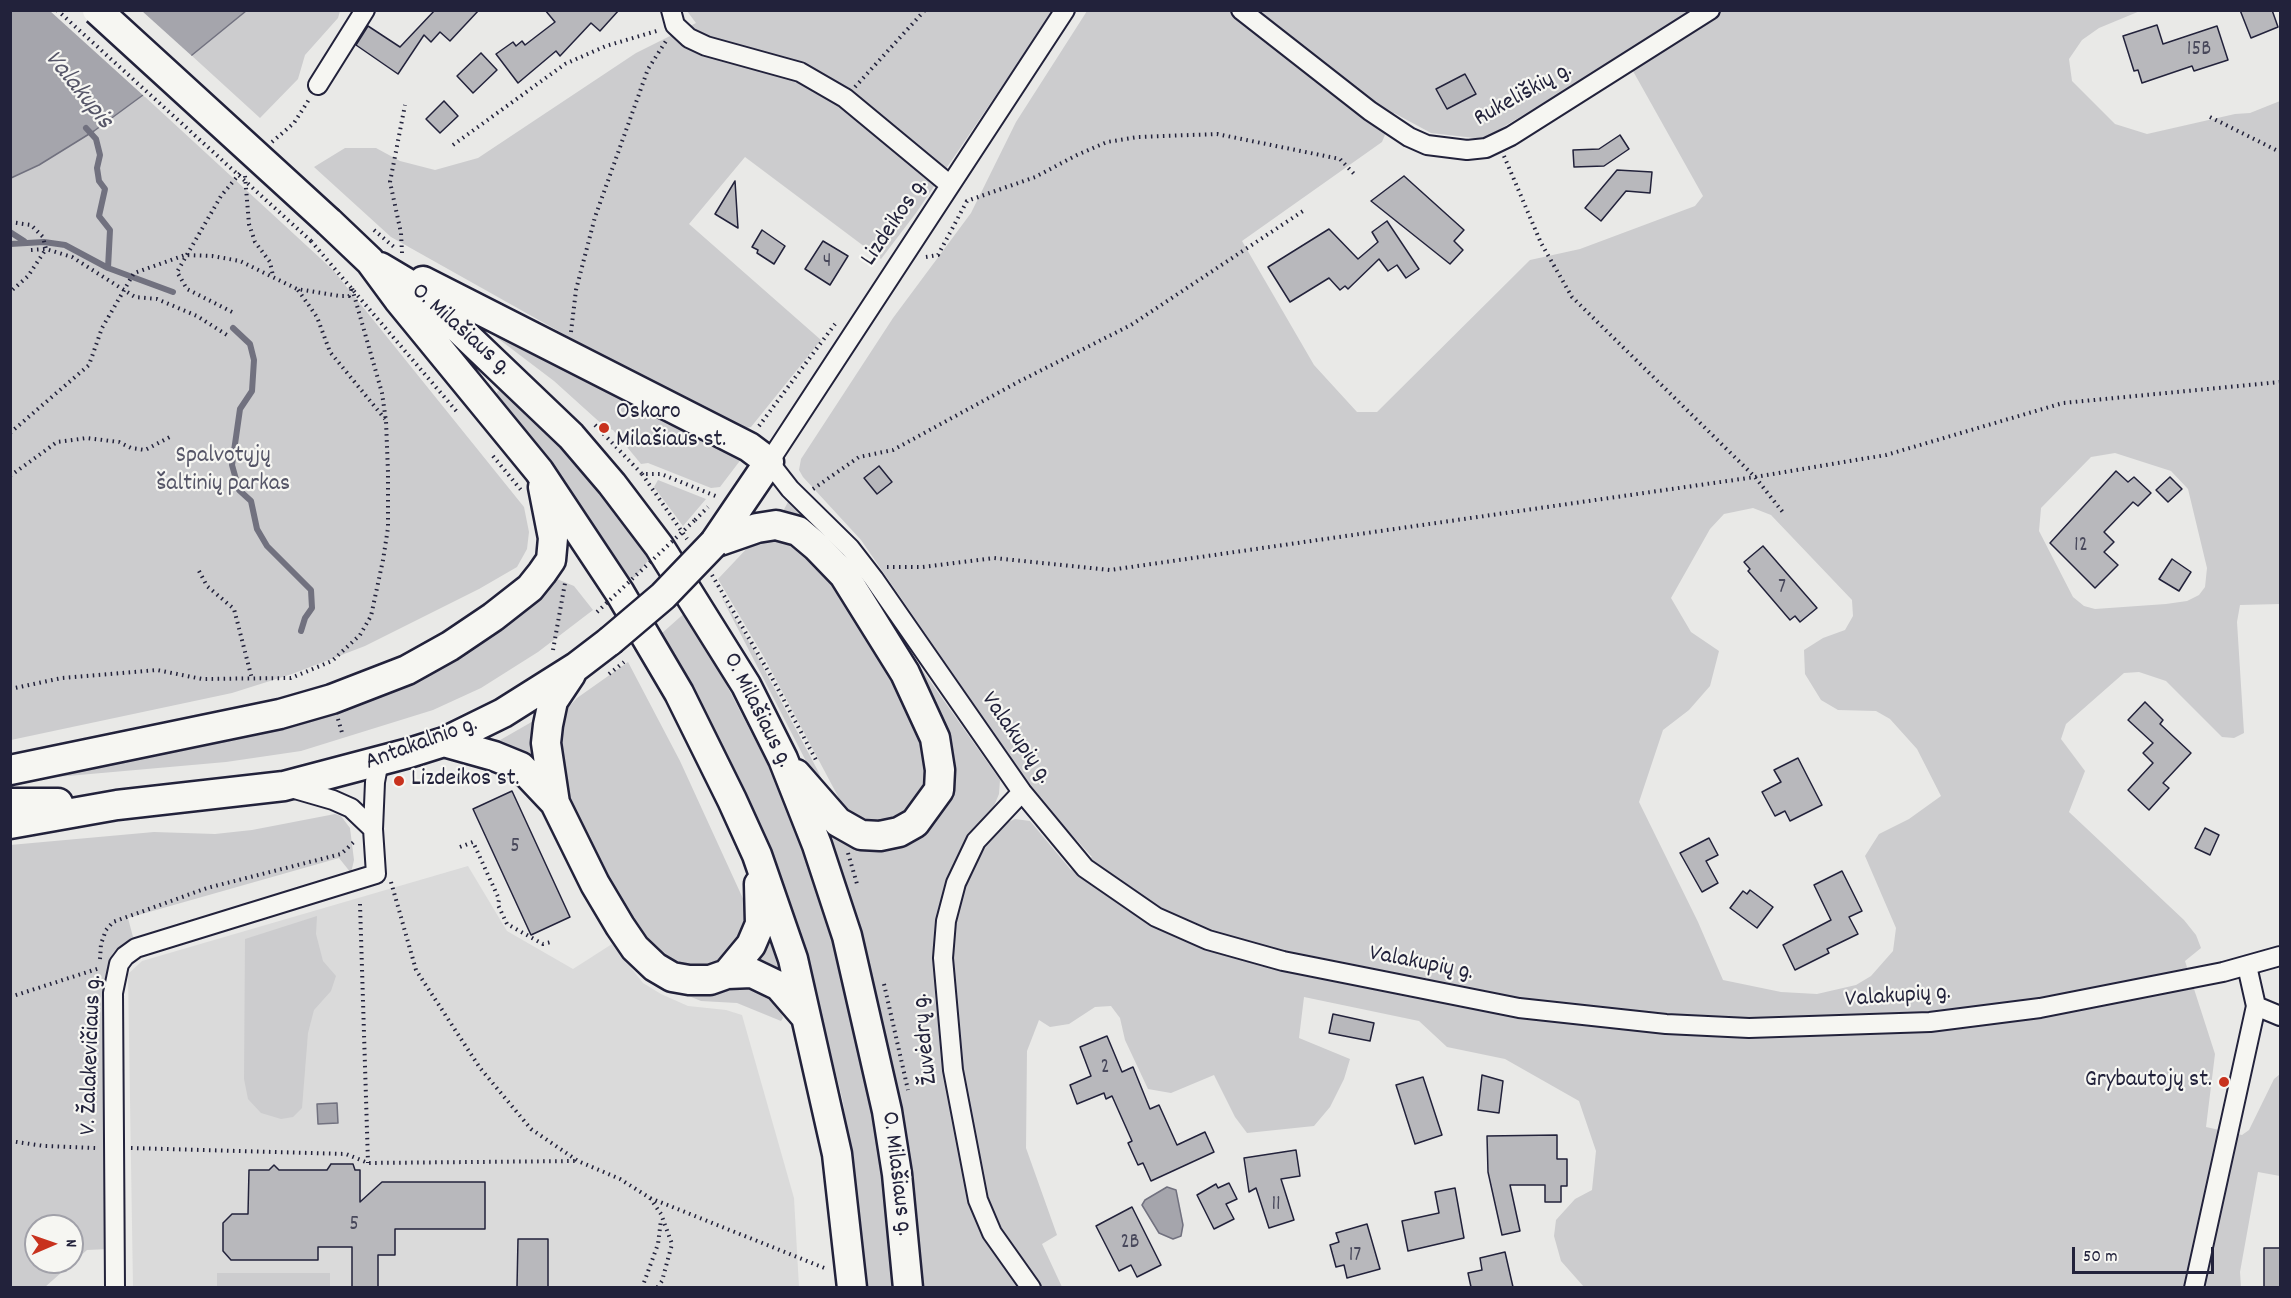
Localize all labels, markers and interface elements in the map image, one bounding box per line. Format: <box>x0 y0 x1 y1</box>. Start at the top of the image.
house number: 15B <box>2187 38 2211 64</box>
water label: Valakupis <box>36 45 118 137</box>
street label: Rukeliškių g. <box>1470 57 1578 135</box>
street label: Lizdeikos g. <box>856 173 936 273</box>
house number: 4 <box>823 250 831 276</box>
street label: O. Milašiaus g. <box>404 278 516 384</box>
place label: Oskaro Milašiaus st. <box>616 400 726 456</box>
marker: Oskaro Milašiaus st. <box>597 421 611 435</box>
park label: Spalvotųjų šaltinių parkas <box>156 444 290 500</box>
house number: 12 <box>2074 534 2088 560</box>
house number: 7 <box>1778 576 1786 602</box>
street label: O. Milašiaus g. <box>715 649 797 773</box>
street label: Valakupių g. <box>973 687 1057 791</box>
street label: Antakalnio g. <box>362 711 482 779</box>
place label: Lizdeikos st. <box>411 767 520 795</box>
marker: Lizdeikos st. <box>392 774 406 788</box>
house number: 5 <box>510 835 520 861</box>
street label: Valakupių g. <box>1366 941 1476 989</box>
street label: V. Žalakevičiaus g. <box>76 974 110 1136</box>
street label: Valakupių g. <box>1844 980 1952 1016</box>
street label: Žuvėdrų g. <box>908 992 946 1086</box>
house number: 2 <box>1100 1056 1110 1082</box>
place label: Grybautojų st. <box>2085 1068 2212 1096</box>
marker: Grybautojų st. <box>2217 1075 2231 1089</box>
street label: O. Milašiaus g. <box>873 1110 917 1238</box>
house number: 11 <box>1271 1193 1281 1219</box>
house number: 5 <box>349 1213 359 1239</box>
north arrow <box>24 1214 84 1274</box>
house number: 2B <box>1120 1231 1140 1257</box>
scale bar <box>2075 1235 2218 1273</box>
text: N <box>59 1239 82 1248</box>
house number: 17 <box>1349 1244 1361 1270</box>
text: 50 m <box>2083 1245 2118 1270</box>

